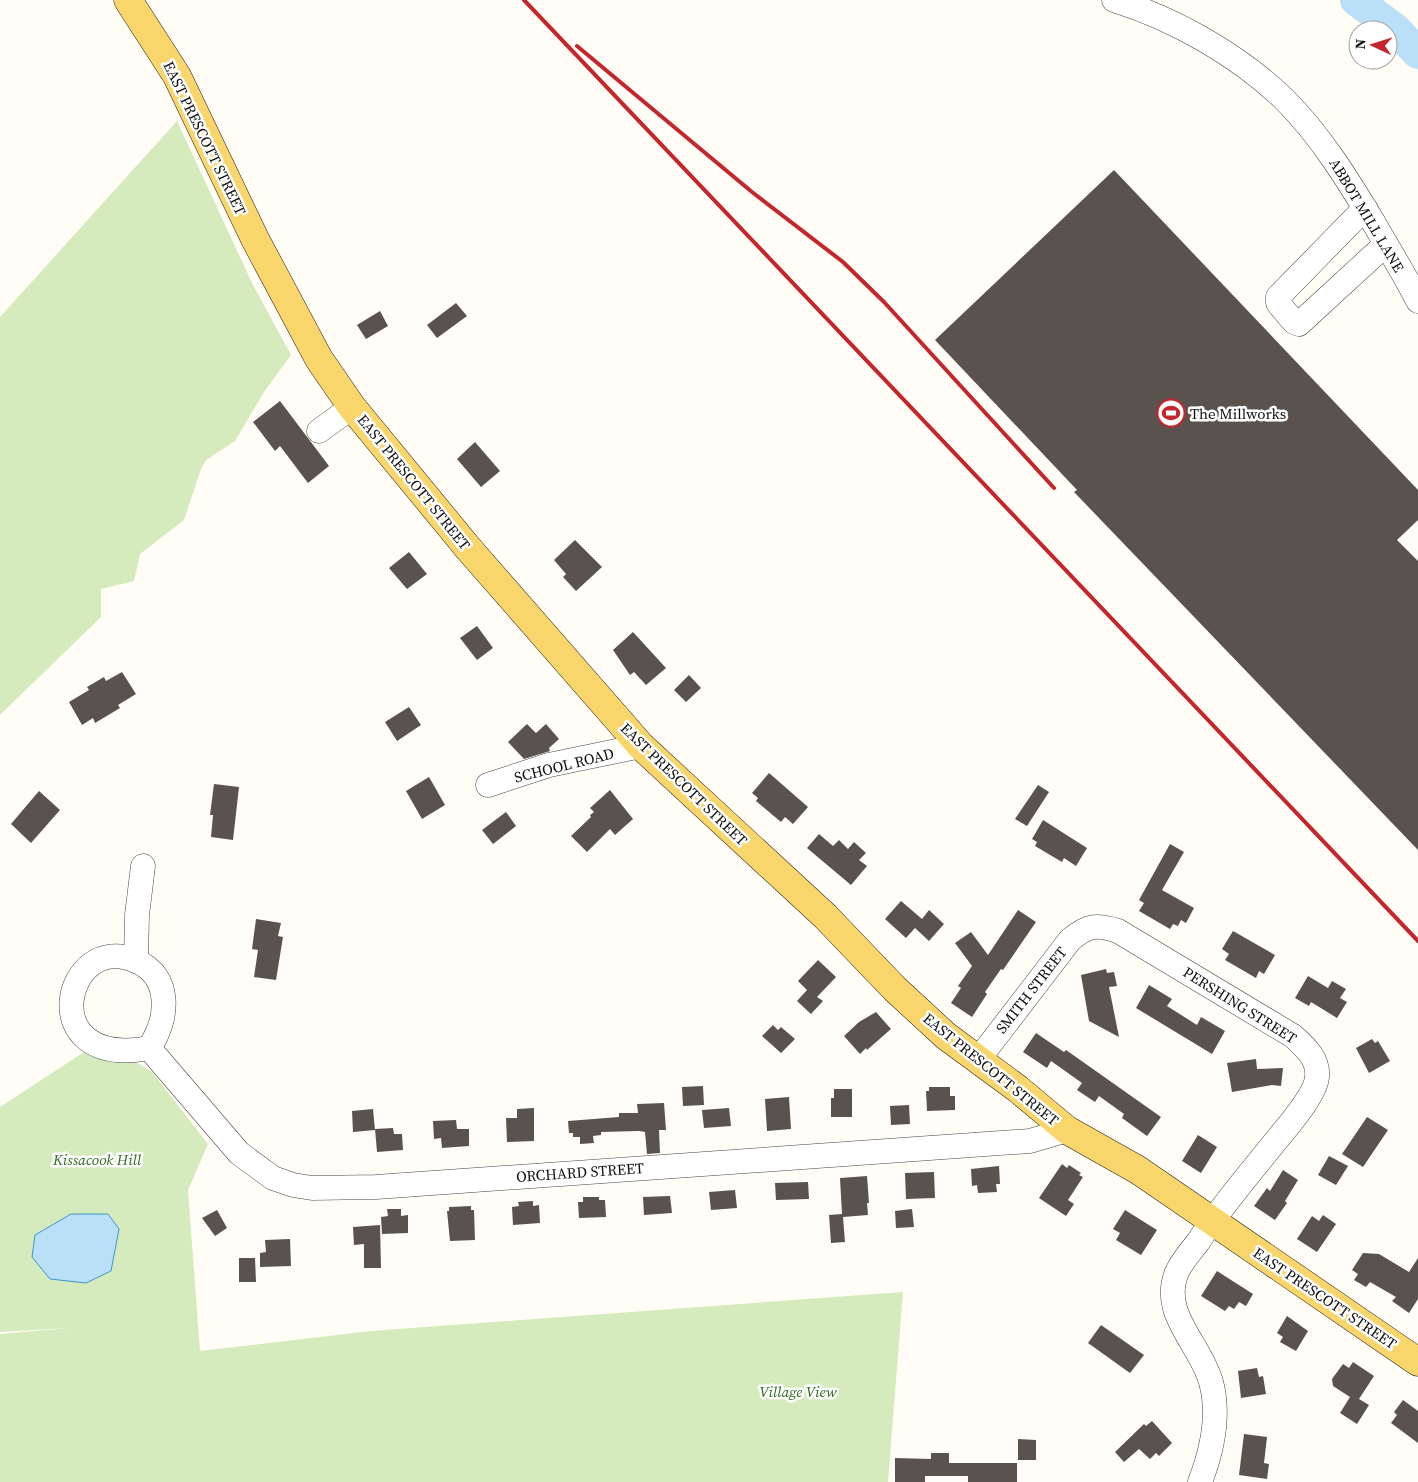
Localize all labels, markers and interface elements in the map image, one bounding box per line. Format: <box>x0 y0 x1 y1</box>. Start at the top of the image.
north arrow <box>1348 20 1398 70</box>
text: N <box>1350 38 1370 50</box>
street label: EAST PRESCOTT STREET <box>159 57 251 219</box>
street label: ABBOT MILL LANE <box>1325 154 1409 276</box>
sports icon: The Millworks <box>1156 398 1186 428</box>
place label: The Millworks <box>1190 403 1286 424</box>
street label: EAST PRESCOTT STREET <box>353 410 475 554</box>
street label: EAST PRESCOTT STREET <box>616 718 752 850</box>
street label: SCHOOL ROAD <box>512 742 616 788</box>
street label: SMITH STREET <box>991 942 1071 1038</box>
street label: PERSHING STREET <box>1179 962 1301 1048</box>
street label: EAST PRESCOTT STREET <box>919 1008 1063 1130</box>
park label: Kissacook Hill <box>52 1149 142 1170</box>
street label: ORCHARD STREET <box>515 1157 645 1187</box>
street label: EAST PRESCOTT STREET <box>1249 1242 1401 1354</box>
park label: Village View <box>759 1381 838 1402</box>

